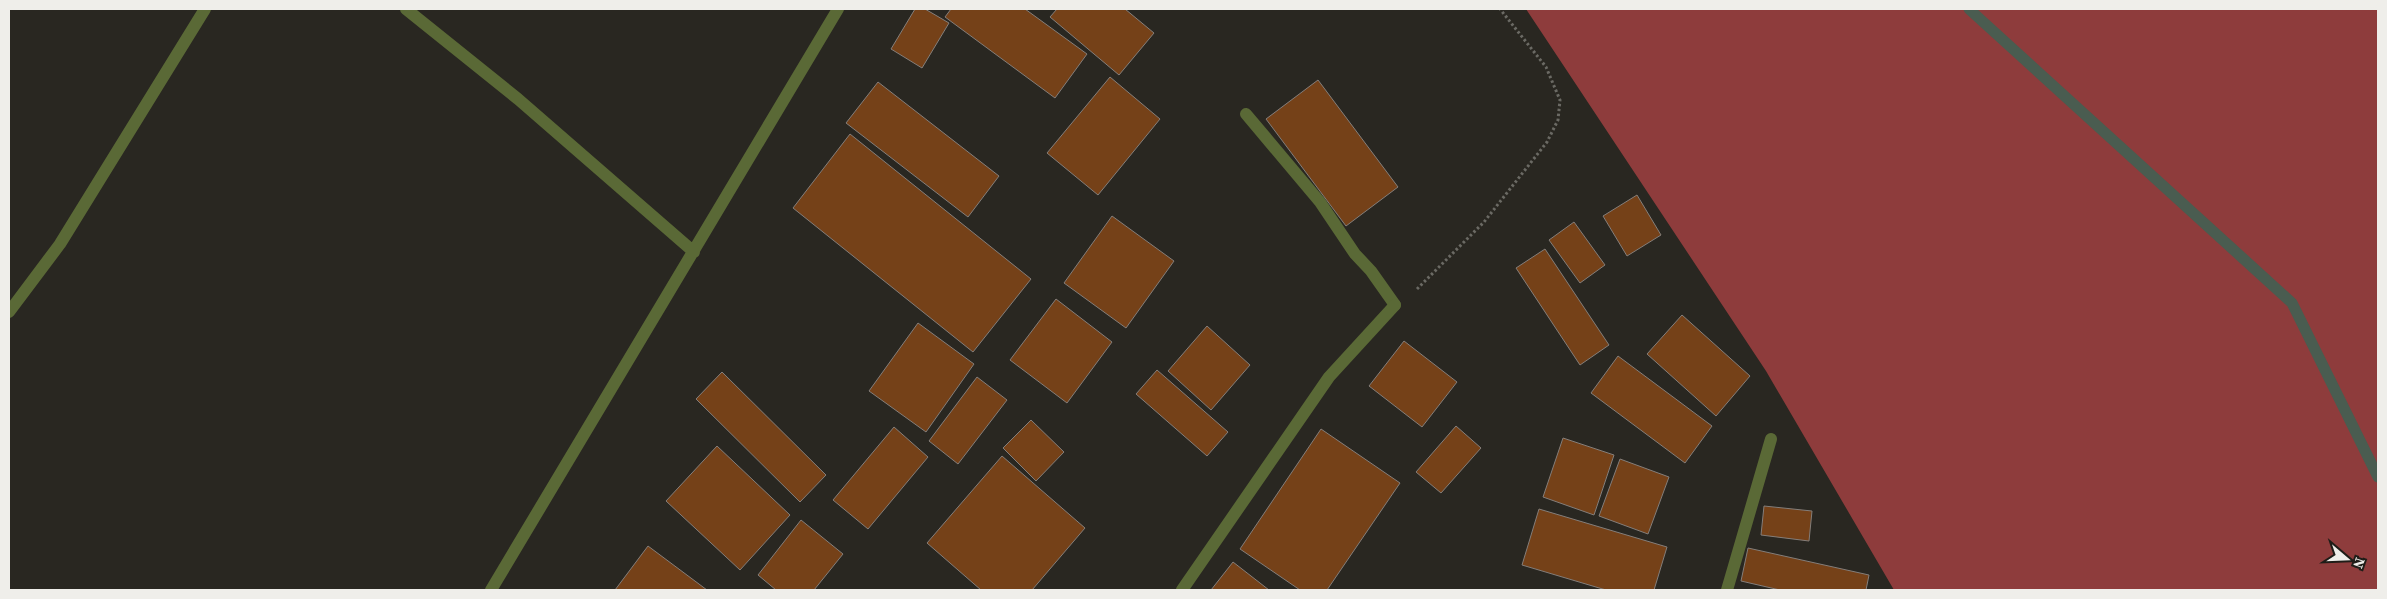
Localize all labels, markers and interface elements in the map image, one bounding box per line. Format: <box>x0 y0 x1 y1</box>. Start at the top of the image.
north arrow <box>2322 534 2372 584</box>
text: N <box>2348 555 2370 571</box>

